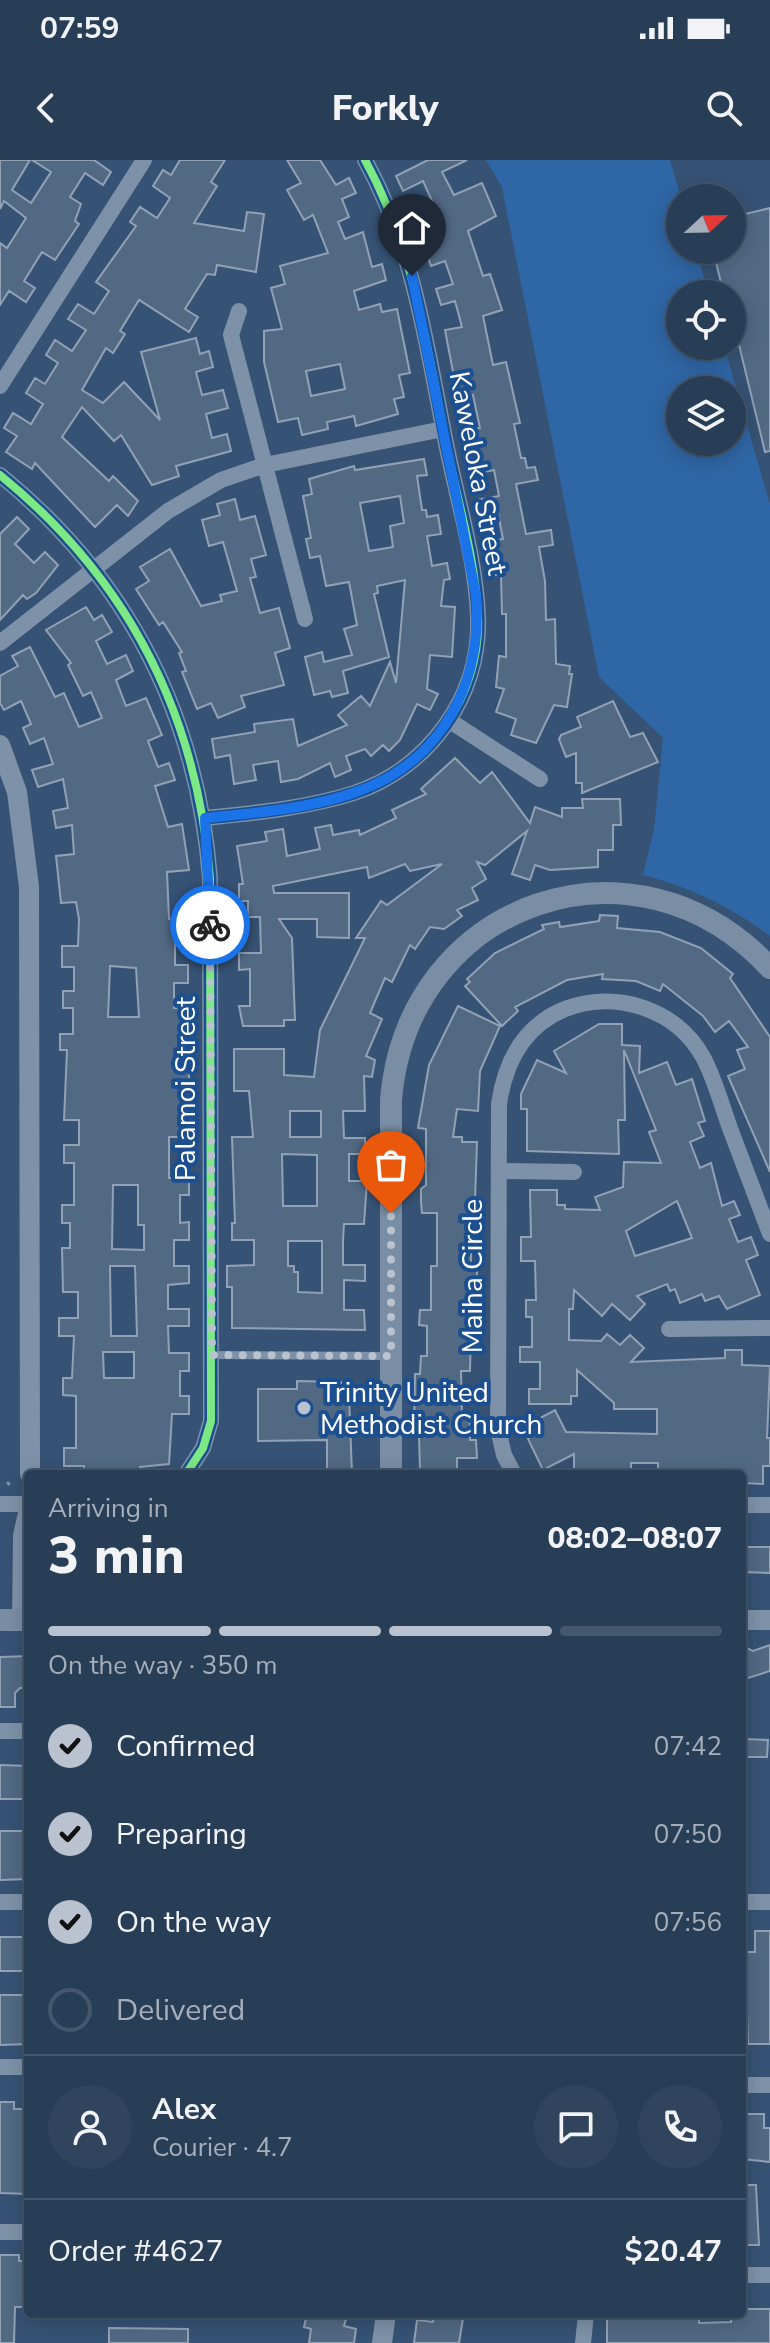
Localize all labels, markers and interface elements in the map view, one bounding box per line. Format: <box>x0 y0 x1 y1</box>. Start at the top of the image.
text: 07:59 <box>40 8 119 49</box>
text: Forkly <box>332 84 438 133</box>
icon: back <box>24 86 68 130</box>
icon: search <box>702 86 746 130</box>
north arrow <box>666 184 746 264</box>
map controls <box>666 184 746 456</box>
pin <box>378 194 446 276</box>
icon: home <box>390 206 434 250</box>
button: locate <box>666 280 746 360</box>
street label: Kaweloka Street <box>440 368 516 578</box>
button: layers <box>666 376 746 456</box>
courier <box>170 885 250 965</box>
icon: bike <box>188 903 232 947</box>
street label: Palamoi Street <box>167 996 205 1181</box>
pin <box>357 1131 425 1213</box>
icon: bag <box>369 1143 413 1187</box>
street label: Maiha Circle <box>454 1199 492 1353</box>
place label: Trinity United Methodist Church <box>320 1374 542 1444</box>
marker: Trinity United Methodist Church <box>295 1399 313 1417</box>
text: Arriving in <box>48 1491 169 1526</box>
text: 08:02–08:07 <box>547 1518 722 1559</box>
text: 3 min <box>48 1520 185 1591</box>
text: On the way · 350 m <box>48 1648 277 1683</box>
icon: check <box>48 1724 92 1768</box>
text: Confirmed <box>116 1726 256 1767</box>
text: 07:42 <box>654 1729 722 1764</box>
icon: check <box>48 1812 92 1856</box>
text: Preparing <box>116 1814 247 1855</box>
text: 07:50 <box>654 1817 722 1852</box>
icon: check <box>48 1900 92 1944</box>
text: On the way <box>116 1902 271 1943</box>
text: 07:56 <box>654 1905 722 1940</box>
text: Delivered <box>116 1990 245 2031</box>
button: person <box>48 2085 132 2169</box>
button: chat <box>534 2085 618 2169</box>
button: phone <box>638 2085 722 2169</box>
text: Alex <box>152 2089 216 2130</box>
text: Courier · 4.7 <box>152 2130 293 2165</box>
text: Order #4627 <box>48 2231 223 2272</box>
text: $20.47 <box>625 2231 722 2272</box>

